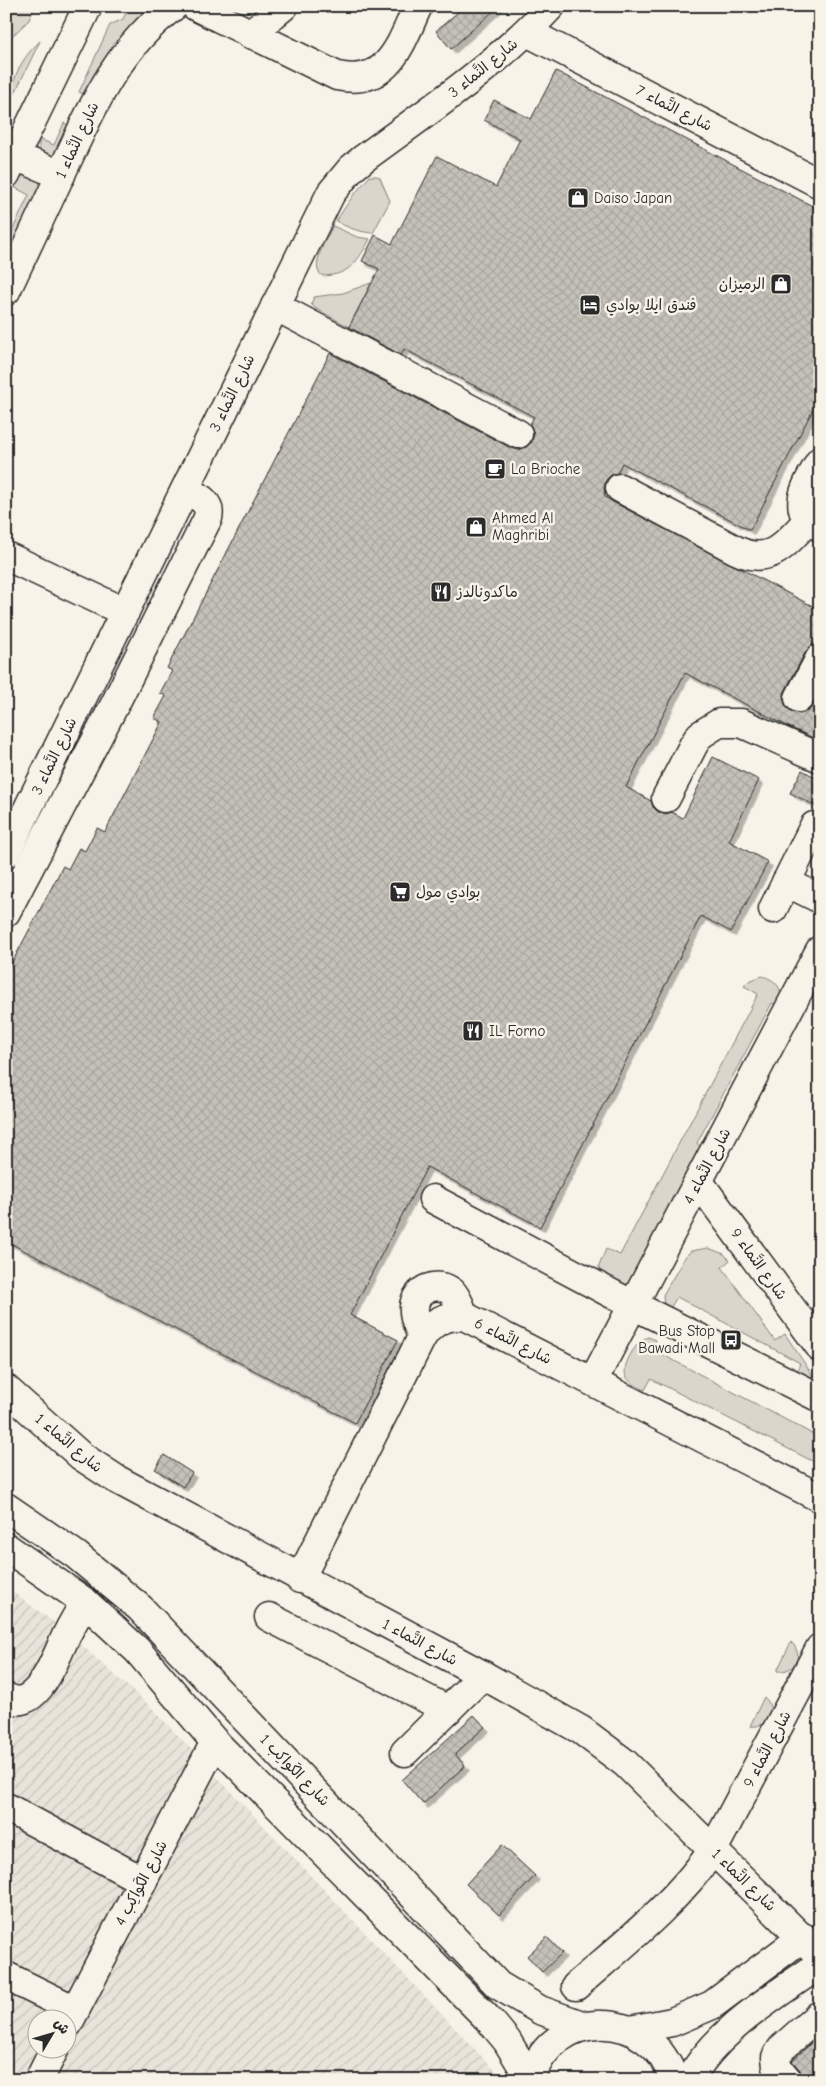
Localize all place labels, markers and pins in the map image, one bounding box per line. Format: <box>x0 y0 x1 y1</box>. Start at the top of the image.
shop icon: Daiso Japan <box>566 186 590 210</box>
place label: Daiso Japan <box>594 189 672 207</box>
shop icon: الرميزان <box>769 272 793 296</box>
place label: الرميزان <box>719 275 765 293</box>
hotel icon: فندق ايلا بوادي <box>578 293 602 317</box>
place label: فندق ايلا بوادي <box>606 296 696 316</box>
cafe icon: La Brioche <box>483 457 507 481</box>
place label: La Brioche <box>511 460 581 478</box>
place label: Ahmed Al Maghribi <box>492 509 554 544</box>
shop icon: Ahmed Al Maghribi <box>464 515 488 539</box>
restaurant icon: ماكدونالدز <box>429 580 453 604</box>
place label: ماكدونالدز <box>456 583 518 602</box>
supermarket icon: بوادي مول <box>388 880 412 904</box>
place label: بوادي مول <box>416 883 481 903</box>
restaurant icon: IL Forno <box>461 1019 485 1043</box>
place label: IL Forno <box>489 1022 545 1040</box>
place label: Bus Stop Bawadi Mall <box>638 1322 715 1357</box>
bus stop icon: Bus Stop Bawadi Mall <box>719 1328 743 1352</box>

